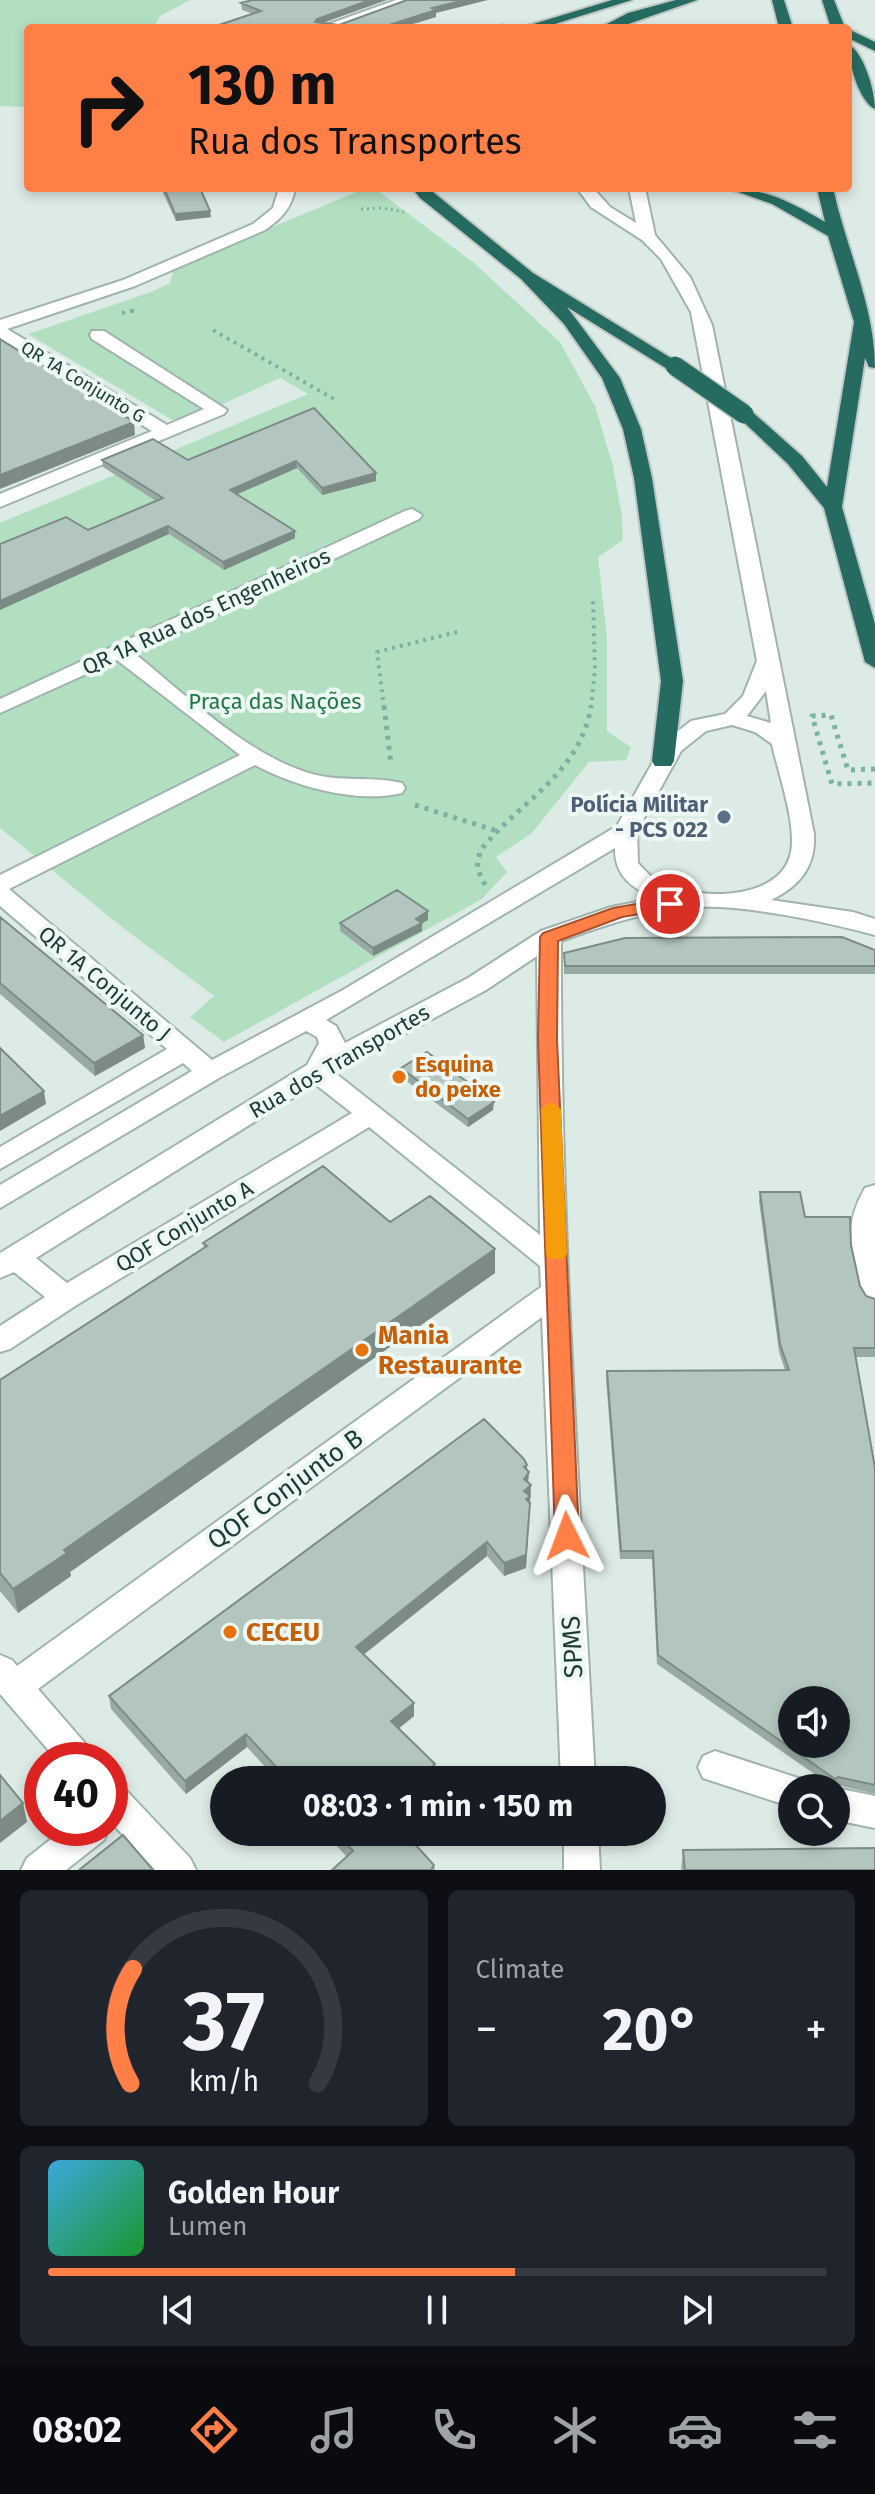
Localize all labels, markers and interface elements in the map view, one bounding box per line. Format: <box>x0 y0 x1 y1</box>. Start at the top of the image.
text: 130 m <box>188 52 336 119</box>
icon: right <box>56 56 160 160</box>
text: Rua dos Transportes <box>188 120 522 164</box>
street label: QR 1A Conjunto G <box>17 336 149 428</box>
street label: QR 1A Rua dos Engenheiros <box>78 542 335 681</box>
park label: Praça das Nações <box>188 688 362 715</box>
place label: Polícia Militar - PCS 022 <box>571 791 708 843</box>
marker: Polícia Militar - PCS 022 <box>715 808 733 826</box>
pin <box>636 870 704 938</box>
icon: arrive <box>648 882 692 926</box>
street label: QR 1A Conjunto J <box>33 920 176 1047</box>
street label: Rua dos Transportes <box>244 999 434 1124</box>
place label: Esquina do peixe <box>415 1051 501 1103</box>
marker: Esquina do peixe <box>390 1068 408 1086</box>
street label: QOF Conjunto A <box>111 1175 258 1278</box>
place label: Mania Restaurante <box>378 1320 522 1381</box>
marker: Mania Restaurante <box>353 1341 371 1359</box>
street label: QOF Conjunto B <box>202 1423 369 1556</box>
position arrow <box>525 1494 609 1578</box>
street label: SPMS <box>555 1615 590 1679</box>
place label: CECEU <box>246 1617 320 1648</box>
marker: CECEU <box>221 1623 239 1641</box>
map controls <box>778 1686 850 1846</box>
button: sound <box>778 1686 850 1758</box>
speed limit sign: 40 <box>24 1742 128 1846</box>
button: search <box>778 1774 850 1846</box>
text: 08:03 · 1 min · 150 m <box>303 1788 573 1824</box>
text: Climate <box>476 1954 564 1985</box>
text: 37 <box>182 1972 265 2072</box>
text: 20° <box>603 1994 700 2066</box>
text: − <box>476 2003 498 2056</box>
text: + <box>805 2003 827 2056</box>
text: km/h <box>188 2064 259 2099</box>
text: Golden Hour <box>168 2175 339 2211</box>
text: Lumen <box>168 2211 247 2242</box>
icon: previous <box>156 2288 200 2332</box>
icon: pause <box>415 2288 459 2332</box>
icon: next <box>675 2288 719 2332</box>
icon: directions <box>186 2402 242 2458</box>
icon: music <box>306 2402 362 2458</box>
icon: phone <box>426 2402 482 2458</box>
icon: climate <box>547 2402 603 2458</box>
icon: car <box>667 2402 723 2458</box>
icon: filters <box>787 2402 843 2458</box>
text: 08:02 <box>32 2408 122 2452</box>

